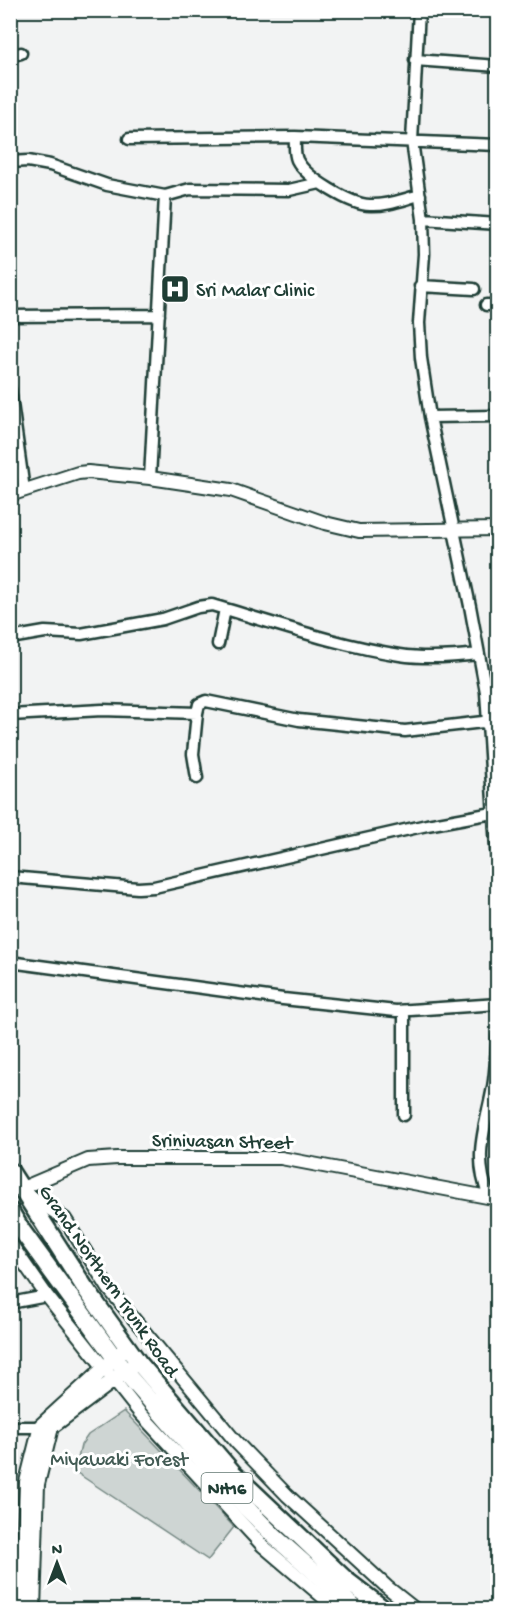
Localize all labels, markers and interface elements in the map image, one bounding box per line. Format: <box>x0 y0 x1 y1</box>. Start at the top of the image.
hospital icon: Sri Malar Clinic <box>159 273 191 305</box>
place label: Sri Malar Clinic <box>196 281 315 304</box>
street label: Srinivasan Street <box>151 1131 294 1156</box>
street label: Grand Northern Trunk Road <box>32 1182 183 1384</box>
park label: Miyawaki Forest <box>50 1450 189 1473</box>
road number: NH16 <box>202 1473 252 1503</box>
north arrow <box>27 1533 87 1593</box>
text: N <box>52 1542 63 1561</box>

